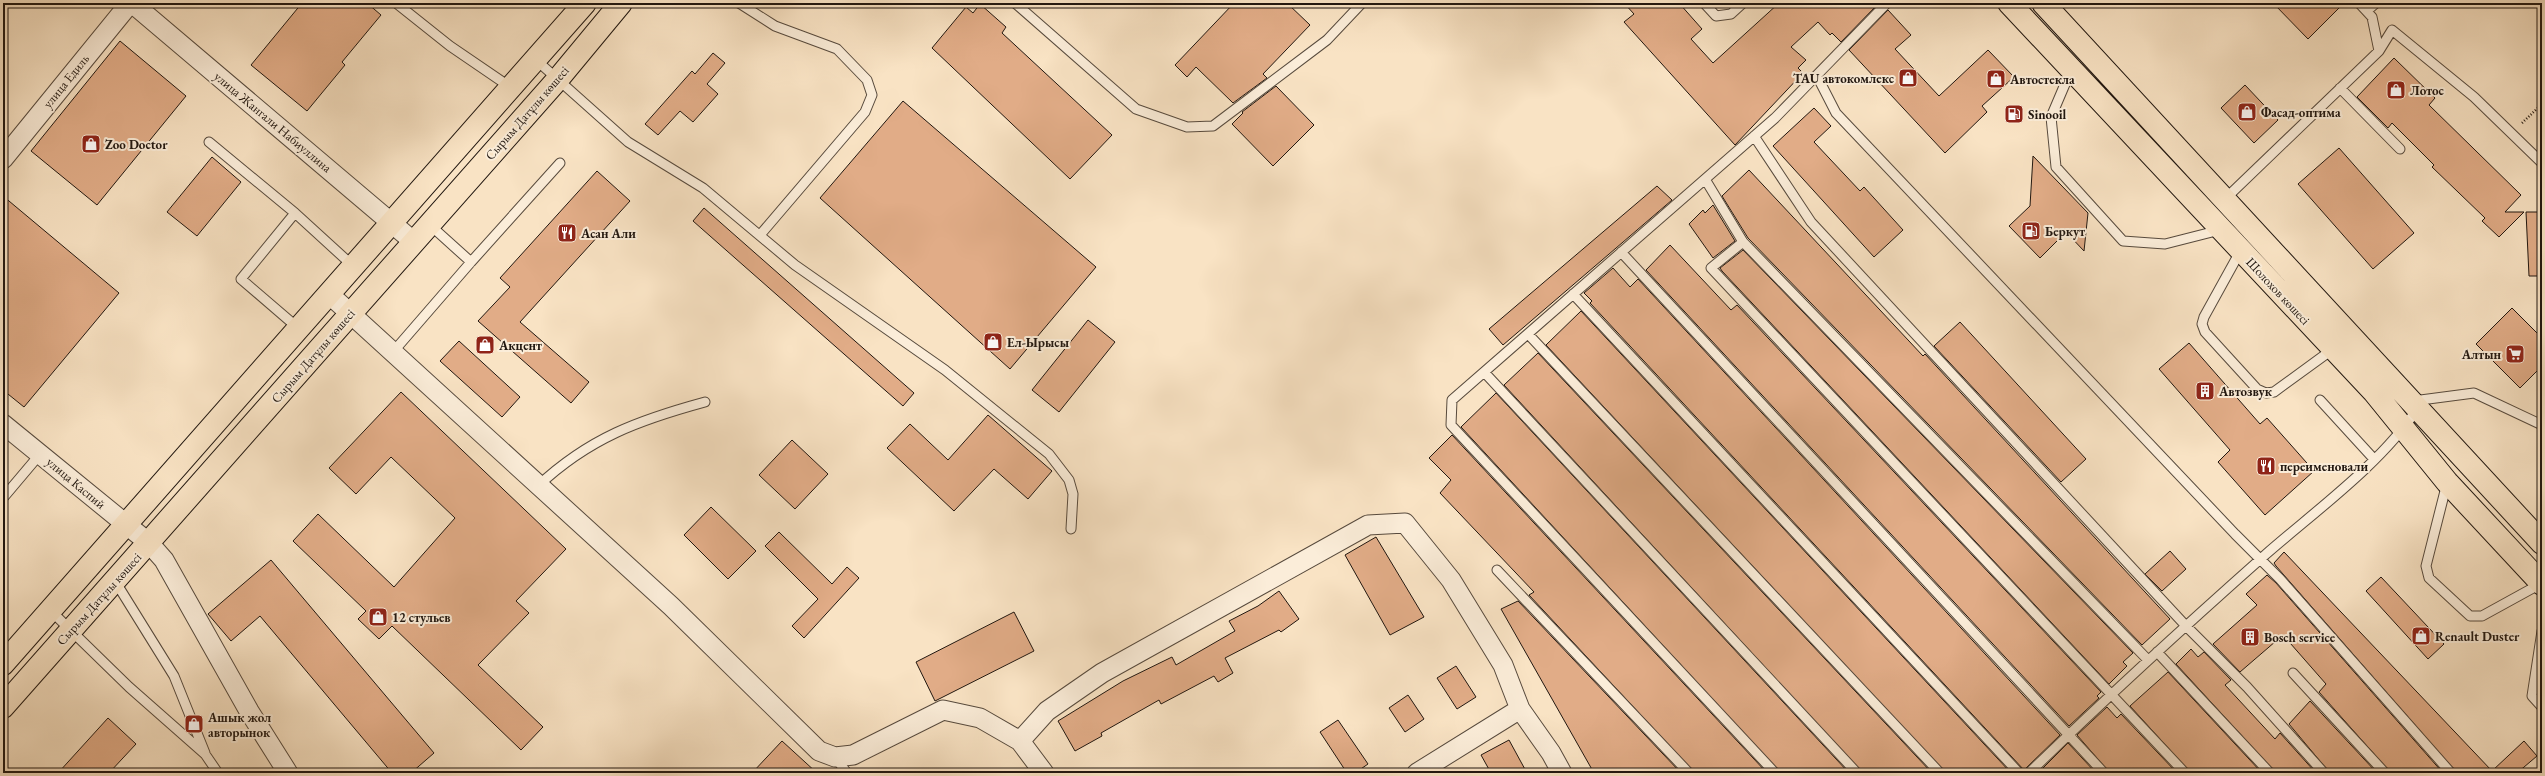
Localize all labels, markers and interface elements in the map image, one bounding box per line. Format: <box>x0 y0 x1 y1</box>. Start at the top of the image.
street label: улица Едиль <box>39 51 93 111</box>
street label: Сырым Датұлы көшесі <box>481 62 573 164</box>
shop icon: TAU автокомлекс <box>1897 67 1919 89</box>
street label: улица Жангали Набиуллина <box>211 68 336 177</box>
shop icon: Автостекла <box>1985 68 2007 90</box>
place label: TAU автокомлекс <box>1793 70 1895 87</box>
place label: Автостекла <box>2009 71 2075 88</box>
shop icon: Лотос <box>2385 79 2407 101</box>
place label: Лотос <box>2410 82 2445 99</box>
shop icon: Фасад-оптима <box>2236 101 2258 123</box>
fuel station icon: Sinooil <box>2003 103 2025 125</box>
place label: Фасад-оптима <box>2261 104 2341 121</box>
place label: Sinooil <box>2028 106 2067 123</box>
shop icon: Zoo Doctor <box>80 133 102 155</box>
place label: Zoo Doctor <box>105 136 168 153</box>
fuel station icon: Беркут <box>2020 220 2042 242</box>
restaurant icon: Асан Али <box>556 222 578 244</box>
place label: Беркут <box>2045 223 2085 240</box>
place label: Асан Али <box>580 225 636 242</box>
street label: Шолохов көшесі <box>2242 254 2314 328</box>
street label: Сырым Датұлы көшесі <box>267 305 359 407</box>
shop icon: Ел-Ырысы <box>982 331 1004 353</box>
shop icon: Акцент <box>474 334 496 356</box>
place label: Ел-Ырысы <box>1007 334 1070 351</box>
place label: Акцент <box>498 337 542 354</box>
supermarket icon: Алтын <box>2504 343 2526 365</box>
place label: Алтын <box>2461 346 2501 363</box>
building icon: Автозвук <box>2194 380 2216 402</box>
place label: Автозвук <box>2218 383 2273 400</box>
street label: улица Каспий <box>43 453 109 513</box>
restaurant icon: переименовали <box>2255 455 2277 477</box>
place label: переименовали <box>2280 458 2368 475</box>
street label: Сырым Датұлы көшесі <box>53 549 145 649</box>
shop icon: 12 стульев <box>367 606 389 628</box>
place label: 12 стульев <box>392 609 451 626</box>
shop icon: Renault Duster <box>2410 625 2432 647</box>
building icon: Bosch service <box>2239 626 2261 648</box>
place label: Renault Duster <box>2435 628 2520 645</box>
place label: Bosch service <box>2264 629 2336 646</box>
place label: Ашык жол авторынок <box>207 709 271 741</box>
shop icon: Ашык жол авторынок <box>183 713 205 735</box>

